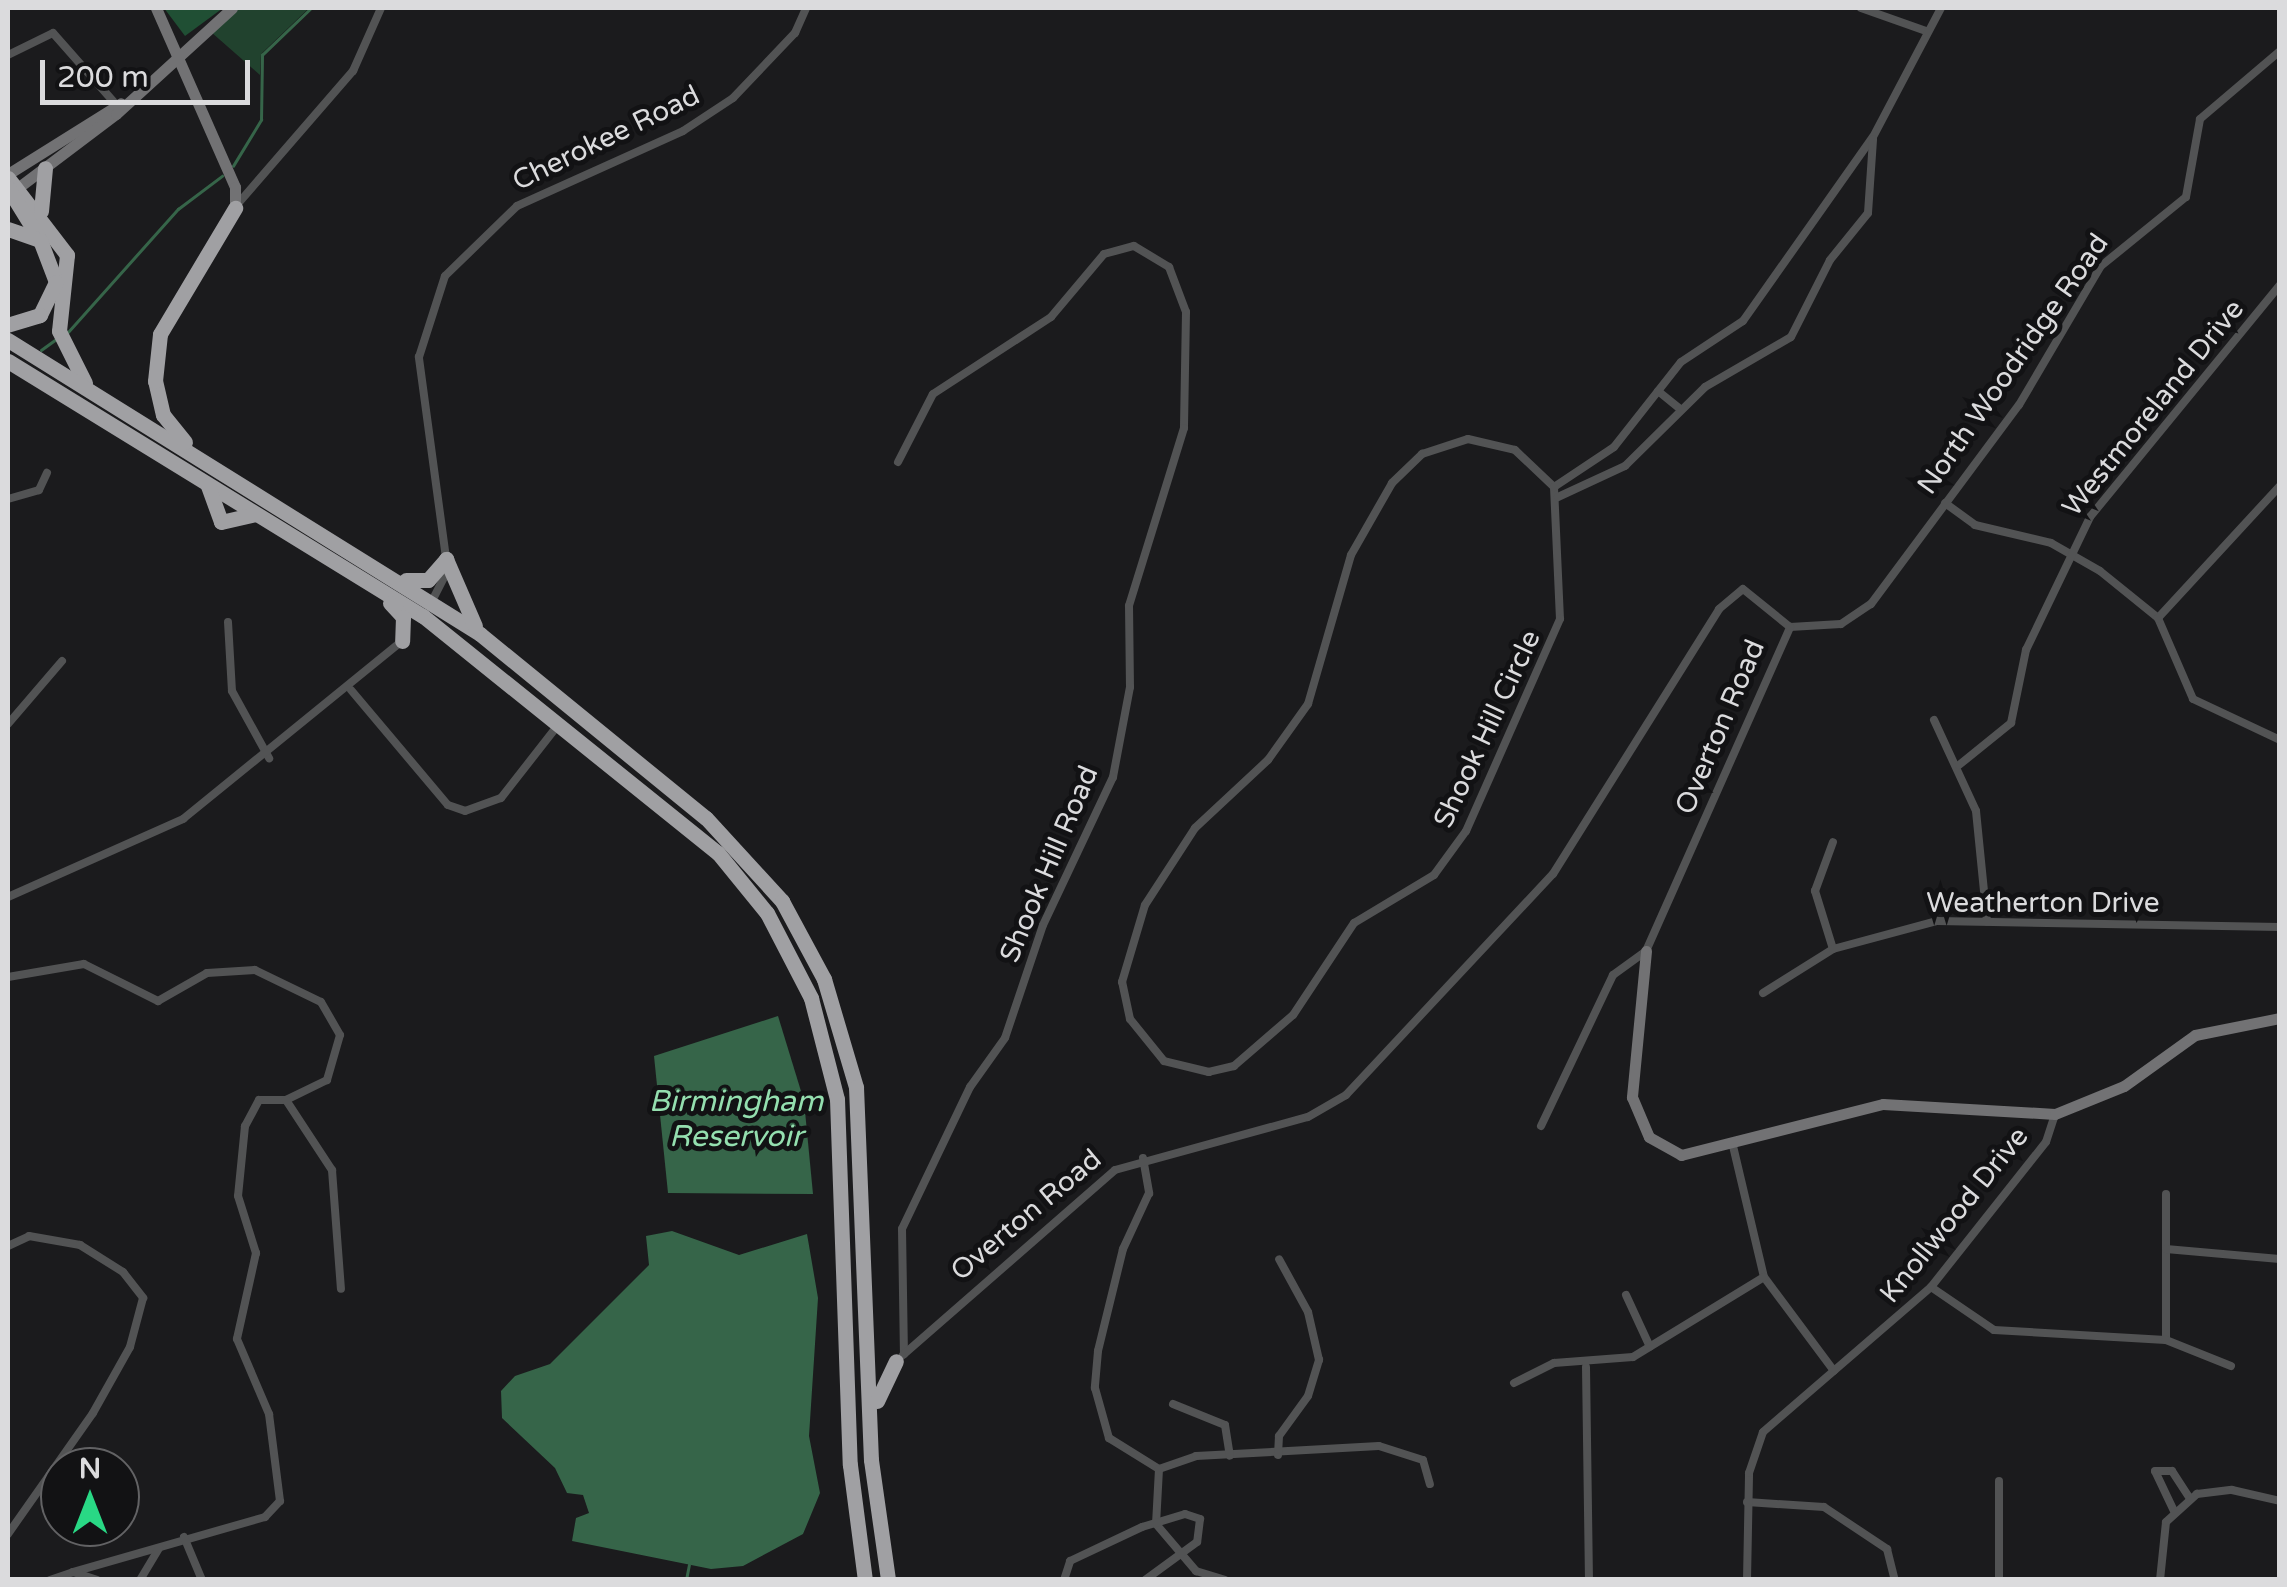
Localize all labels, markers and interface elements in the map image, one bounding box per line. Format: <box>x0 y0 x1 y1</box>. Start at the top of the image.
scale bar <box>45 40 255 102</box>
text: 200 m <box>57 59 149 96</box>
street label: Cherokee Road <box>507 78 705 198</box>
street label: North Woodridge Road <box>1910 227 2116 501</box>
street label: Westmoreland Drive <box>2055 293 2251 523</box>
street label: Shook Hill Circle <box>1427 625 1547 833</box>
street label: Overton Road <box>1668 635 1772 819</box>
street label: Shook Hill Road <box>992 761 1106 967</box>
street label: Weatherton Drive <box>1926 886 2160 920</box>
water label: Birmingham Reservoir <box>649 1084 823 1154</box>
street label: Knollwood Drive <box>1873 1120 2035 1310</box>
street label: Overton Road <box>944 1142 1108 1288</box>
north arrow <box>40 1447 140 1547</box>
text: N <box>79 1452 101 1486</box>

